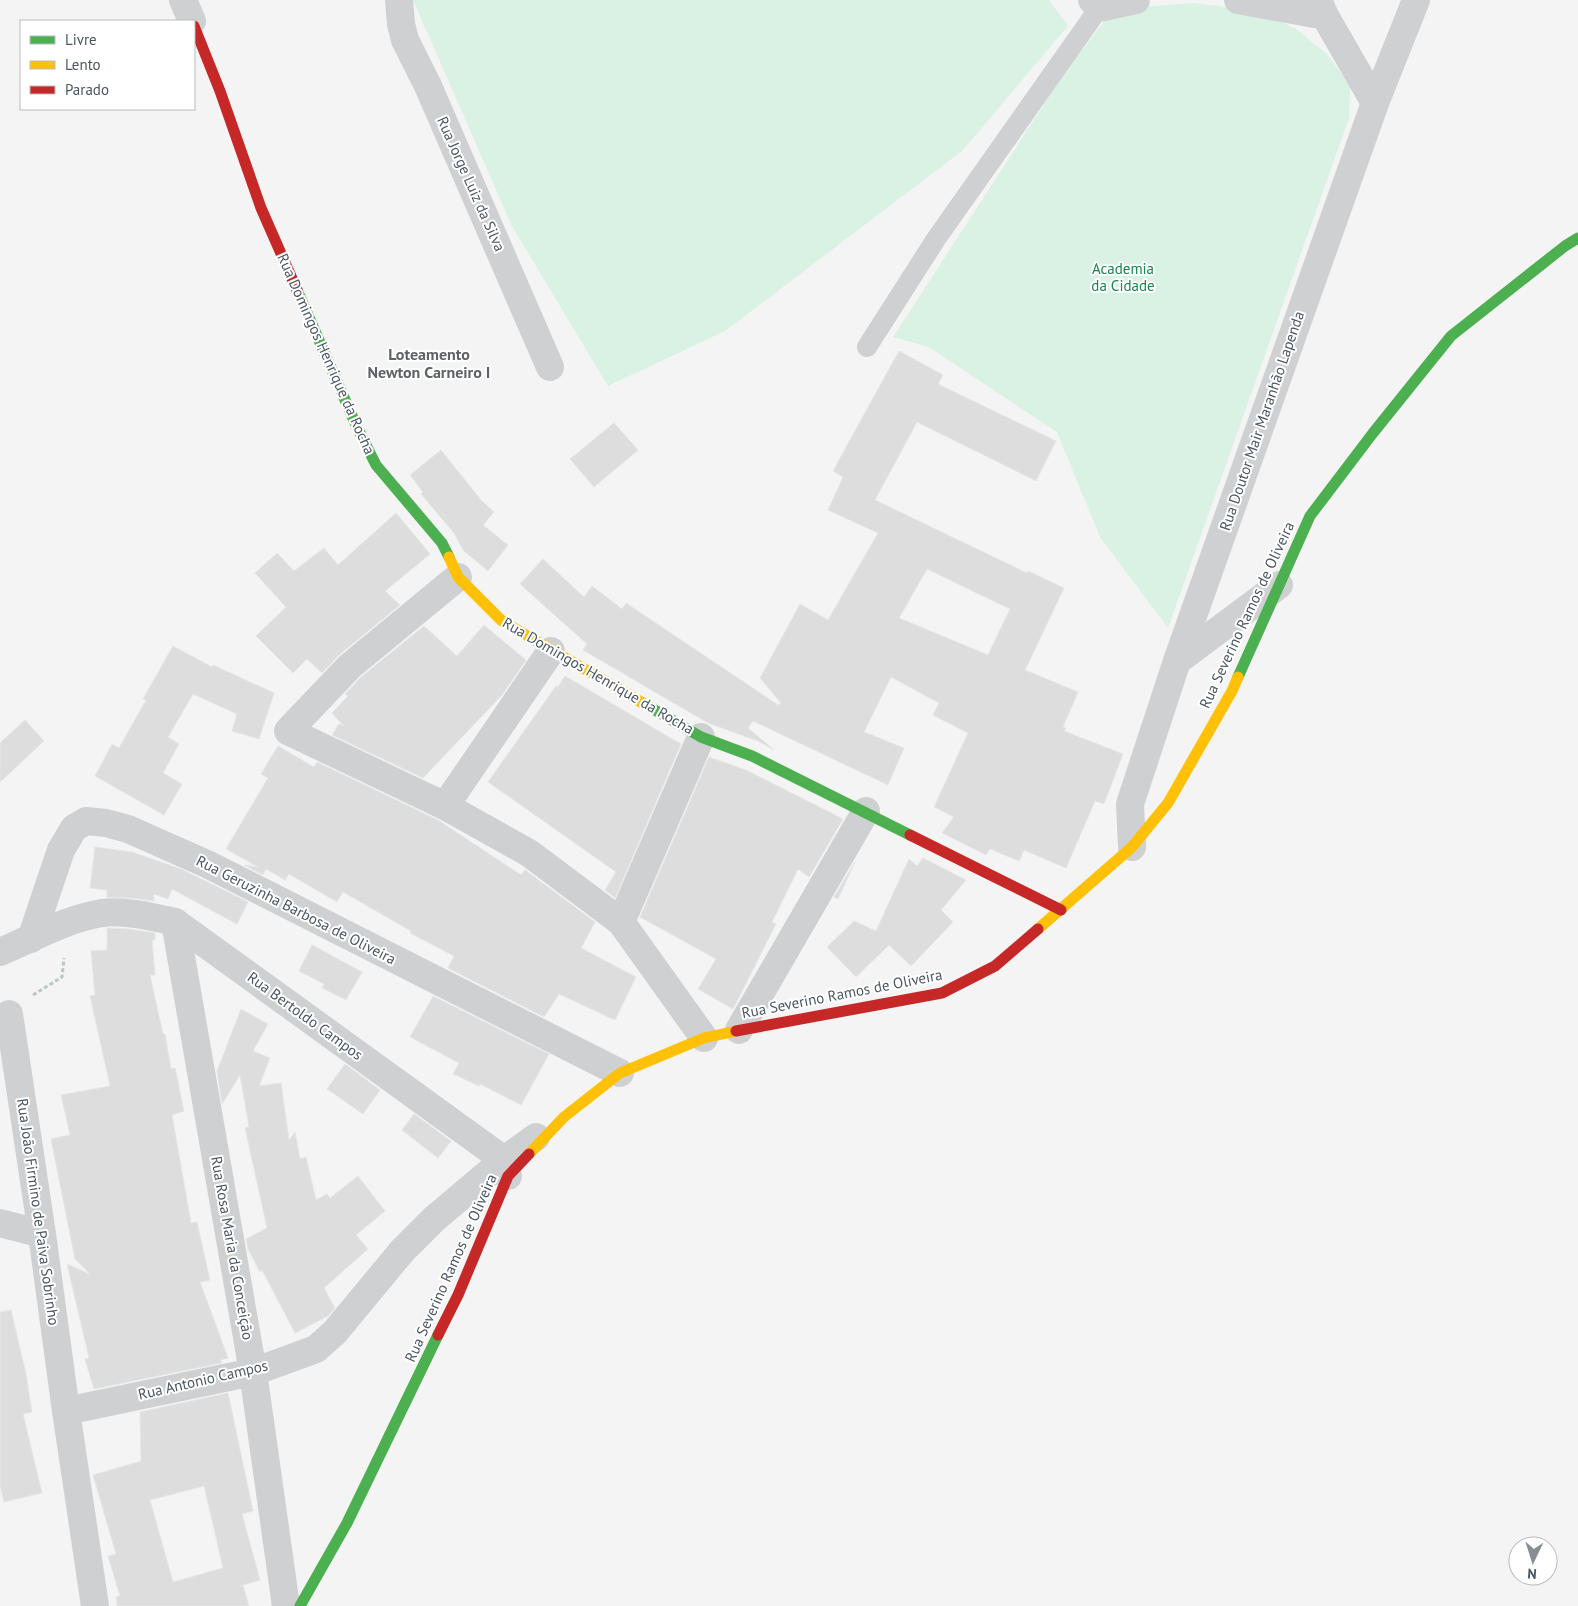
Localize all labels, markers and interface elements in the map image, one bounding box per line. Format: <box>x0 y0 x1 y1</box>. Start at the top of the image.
legend <box>20 20 195 110</box>
text: Livre <box>65 30 97 49</box>
text: Lento <box>65 55 101 74</box>
text: Parado <box>65 80 109 99</box>
street label: Rua Jorge Luiz da Silva <box>433 113 510 254</box>
street label: Rua Domingos Henrique da Rocha <box>273 250 379 457</box>
park label: Academia da Cidade <box>1091 259 1155 295</box>
street label: Rua Doutor Mair Maranhão Lapenda <box>1215 309 1308 533</box>
district label: Loteamento Newton Carneiro I <box>368 344 490 382</box>
street label: Rua Severino Ramos de Oliveira <box>1195 518 1298 711</box>
street label: Rua Domingos Henrique da Rocha <box>499 613 697 738</box>
street label: Rua Geruzinha Barbosa de Oliveira <box>193 851 399 968</box>
street label: Rua Severino Ramos de Oliveira <box>740 965 944 1022</box>
street label: Rua Bertoldo Campos <box>244 967 367 1064</box>
street label: Rua João Firmino de Paiva Sobrinho <box>13 1097 64 1327</box>
street label: Rua Rosa Maria da Conceição <box>207 1155 258 1341</box>
street label: Rua Severino Ramos de Oliveira <box>400 1171 501 1365</box>
street label: Rua Antonio Campos <box>136 1355 270 1404</box>
north arrow <box>1508 1536 1558 1586</box>
text: N <box>1527 1565 1537 1583</box>

